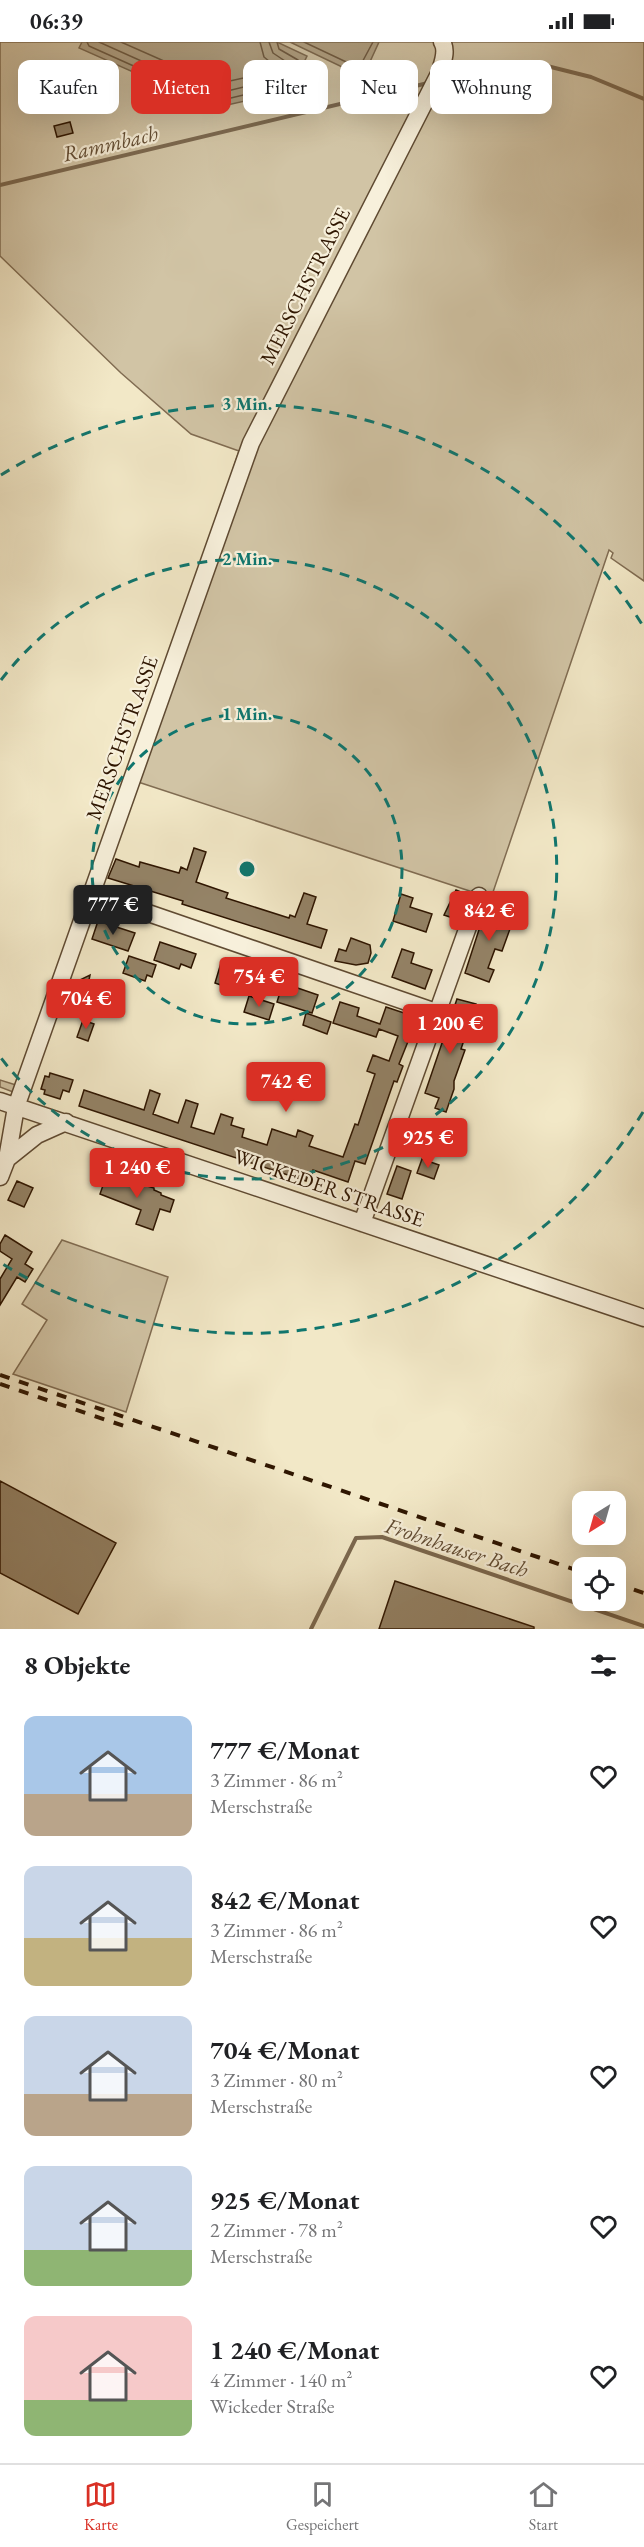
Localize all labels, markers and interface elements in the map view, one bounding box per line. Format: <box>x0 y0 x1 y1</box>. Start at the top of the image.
text: 06:39 <box>30 7 83 36</box>
chip: Kaufen <box>18 60 119 114</box>
chip: Mieten <box>131 60 231 114</box>
chip: Filter <box>243 60 328 114</box>
chip: Neu <box>340 60 418 114</box>
chip: Wohnung <box>430 60 552 114</box>
water label: Rammbach <box>60 118 161 169</box>
street label: MERSCHSTRASSE <box>253 202 356 369</box>
text: 3 Min. <box>222 392 272 415</box>
text: 2 Min. <box>222 547 272 570</box>
street label: MERSCHSTRASSE <box>79 652 164 824</box>
text: 1 Min. <box>222 702 272 725</box>
centre of rings <box>237 859 257 879</box>
pin: 777 € <box>71 885 155 936</box>
text: 777 € <box>87 891 139 917</box>
pin: 842 € <box>447 891 531 942</box>
text: 842 € <box>463 897 515 923</box>
pin: 754 € <box>217 957 301 1008</box>
text: 754 € <box>233 963 285 989</box>
pin: 704 € <box>44 979 128 1030</box>
text: 704 € <box>60 985 112 1011</box>
pin: 1 200 € <box>395 1004 505 1055</box>
text: 1 200 € <box>417 1010 483 1036</box>
pin: 742 € <box>244 1062 328 1113</box>
text: 742 € <box>260 1068 312 1094</box>
pin: 925 € <box>386 1118 470 1169</box>
text: 925 € <box>402 1124 454 1150</box>
street label: WICKEDER STRASSE <box>230 1142 428 1233</box>
pin: 1 240 € <box>82 1148 192 1199</box>
text: 1 240 € <box>104 1154 170 1180</box>
north arrow <box>572 1491 626 1545</box>
map controls <box>572 1491 626 1611</box>
water label: Frohnhauser Bach <box>381 1510 532 1584</box>
button: locate <box>572 1557 626 1611</box>
text: 8 Objekte <box>24 1648 130 1682</box>
icon: filters <box>587 1649 620 1682</box>
text: 777 €/Monat <box>210 1733 359 1767</box>
icon: home <box>72 1740 144 1812</box>
icon: heart <box>587 1760 620 1793</box>
text: 3 Zimmer · 86 m² <box>210 1767 343 1793</box>
text: Merschstraße <box>210 1793 312 1819</box>
text: 842 €/Monat <box>210 1883 359 1917</box>
icon: home <box>72 1890 144 1962</box>
icon: heart <box>587 1910 620 1943</box>
text: 3 Zimmer · 86 m² <box>210 1917 343 1943</box>
text: Merschstraße <box>210 1943 312 1969</box>
text: 704 €/Monat <box>210 2033 359 2067</box>
icon: home <box>72 2040 144 2112</box>
icon: heart <box>587 2060 620 2093</box>
text: 3 Zimmer · 80 m² <box>210 2067 343 2093</box>
text: Merschstraße <box>210 2093 312 2119</box>
text: 925 €/Monat <box>210 2183 359 2217</box>
icon: home <box>72 2190 144 2262</box>
icon: heart <box>587 2210 620 2243</box>
text: 2 Zimmer · 78 m² <box>210 2217 343 2243</box>
text: Merschstraße <box>210 2243 312 2269</box>
text: 1 240 €/Monat <box>210 2333 379 2367</box>
icon: home <box>72 2340 144 2412</box>
icon: heart <box>587 2360 620 2393</box>
text: 4 Zimmer · 140 m² <box>210 2367 353 2393</box>
text: Wickeder Straße <box>210 2393 335 2419</box>
tab: Karte <box>84 2478 118 2535</box>
tab: Gespeichert <box>286 2478 359 2535</box>
tab: Start <box>527 2478 560 2535</box>

